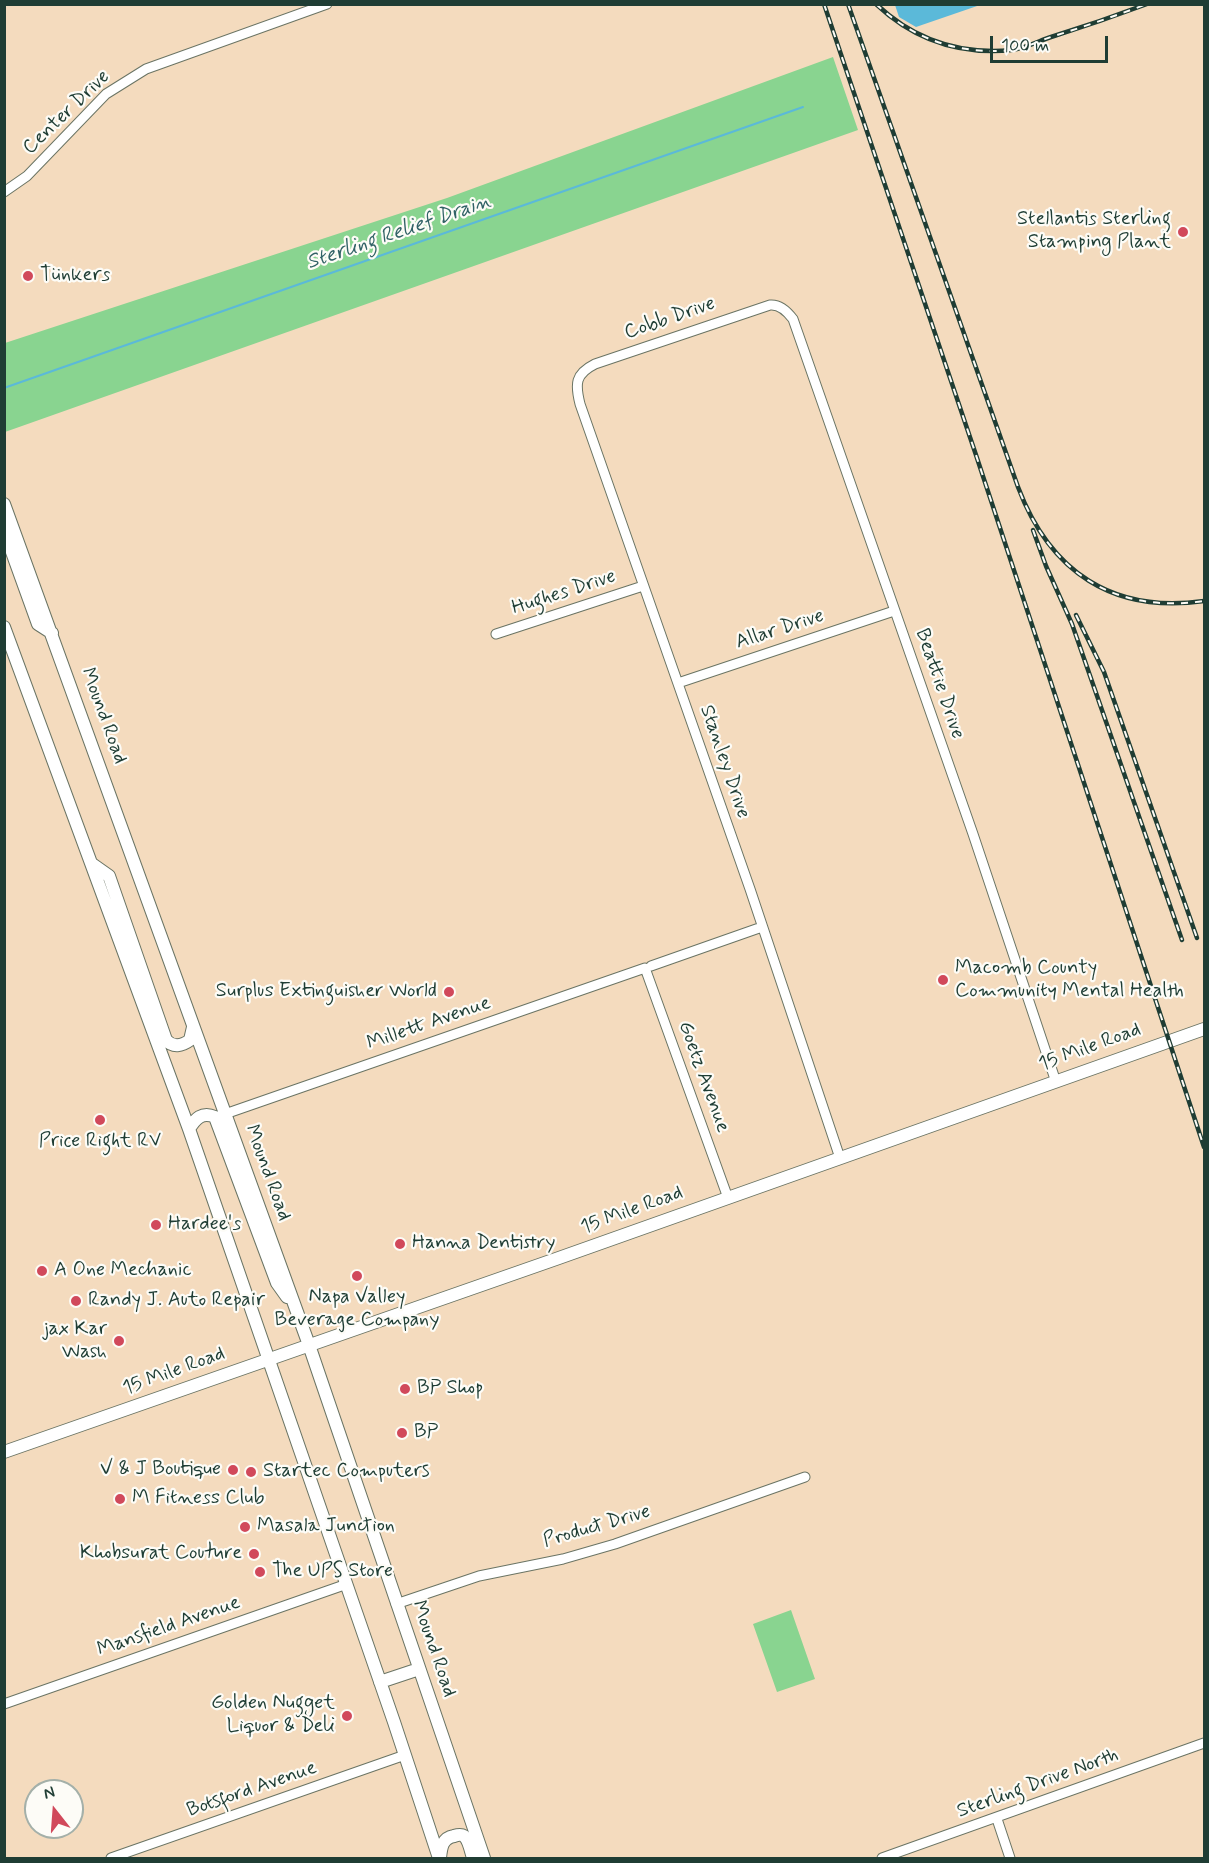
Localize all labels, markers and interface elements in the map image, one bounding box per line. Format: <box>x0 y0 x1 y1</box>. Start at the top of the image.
scale bar <box>993 24 1112 62</box>
text: 100 m <box>1001 34 1049 58</box>
street label: Center Drive <box>19 66 115 160</box>
water label: Sterling Relief Drain <box>304 190 494 276</box>
place label: Stellantis Sterling Stamping Plant <box>1017 208 1171 255</box>
marker: Stellantis Sterling Stamping Plant <box>1176 225 1190 239</box>
place label: Tünkers <box>40 264 110 288</box>
marker: Tünkers <box>21 269 35 283</box>
street label: Cobb Drive <box>622 292 718 346</box>
street label: Hughes Drive <box>509 565 619 621</box>
street label: Allar Drive <box>733 604 827 656</box>
street label: Beattie Drive <box>909 626 969 742</box>
street label: Mound Road <box>75 665 131 767</box>
street label: Stanley Drive <box>693 702 755 822</box>
place label: Macomb County Community Mental Health <box>955 957 1184 1004</box>
marker: Macomb County Community Mental Health <box>936 973 950 987</box>
place label: Surplus Extinguisher World <box>216 980 437 1004</box>
marker: Surplus Extinguisher World <box>442 985 456 999</box>
street label: Millett Avenue <box>364 992 494 1056</box>
street label: Goetz Avenue <box>672 1018 734 1136</box>
street label: 15 Mile Road <box>1036 1018 1144 1078</box>
marker: Price Right RV <box>93 1113 107 1127</box>
street label: Mound Road <box>239 1122 295 1224</box>
place label: Price Right RV <box>39 1130 161 1154</box>
street label: 15 Mile Road <box>578 1181 686 1241</box>
place label: Hardee's <box>168 1213 241 1237</box>
marker: Hardee's <box>149 1218 163 1232</box>
place label: Hanna Dentistry <box>412 1232 555 1256</box>
marker: Hanna Dentistry <box>393 1237 407 1251</box>
place label: A One Mechanic <box>54 1259 192 1283</box>
marker: A One Mechanic <box>35 1264 49 1278</box>
marker: Napa Valley Beverage Company <box>350 1269 364 1283</box>
place label: Napa Valley Beverage Company <box>275 1286 439 1333</box>
place label: Randy J. Auto Repair <box>88 1289 265 1313</box>
marker: Randy J. Auto Repair <box>69 1294 83 1308</box>
place label: jax Kar Wash <box>42 1318 107 1365</box>
marker: jax Kar Wash <box>112 1334 126 1348</box>
street label: 15 Mile Road <box>120 1342 228 1402</box>
place label: BP Shop <box>417 1377 483 1401</box>
marker: BP Shop <box>398 1382 412 1396</box>
place label: BP <box>414 1421 438 1445</box>
marker: BP <box>395 1426 409 1440</box>
place label: V & J Boutique <box>100 1458 221 1482</box>
place label: Startec Computers <box>263 1460 430 1484</box>
marker: V & J Boutique <box>226 1463 240 1477</box>
marker: Startec Computers <box>244 1465 258 1479</box>
place label: M Fitness Club <box>132 1487 265 1511</box>
marker: M Fitness Club <box>113 1492 127 1506</box>
street label: Product Drive <box>541 1500 653 1554</box>
place label: Masala Junction <box>257 1515 395 1539</box>
marker: Masala Junction <box>238 1520 252 1534</box>
place label: Khobsurat Couture <box>80 1542 242 1566</box>
marker: Khobsurat Couture <box>247 1547 261 1561</box>
place label: The UPS Store <box>272 1560 393 1584</box>
marker: The UPS Store <box>253 1565 267 1579</box>
street label: Mansfield Avenue <box>94 1591 244 1663</box>
street label: Mound Road <box>405 1598 461 1700</box>
place label: Golden Nugget Liquor & Deli <box>211 1692 335 1739</box>
marker: Golden Nugget Liquor & Deli <box>340 1709 354 1723</box>
street label: Sterling Drive North <box>954 1744 1122 1824</box>
street label: Botsford Avenue <box>184 1757 320 1823</box>
north arrow <box>24 1779 84 1839</box>
text: N <box>41 1782 57 1805</box>

